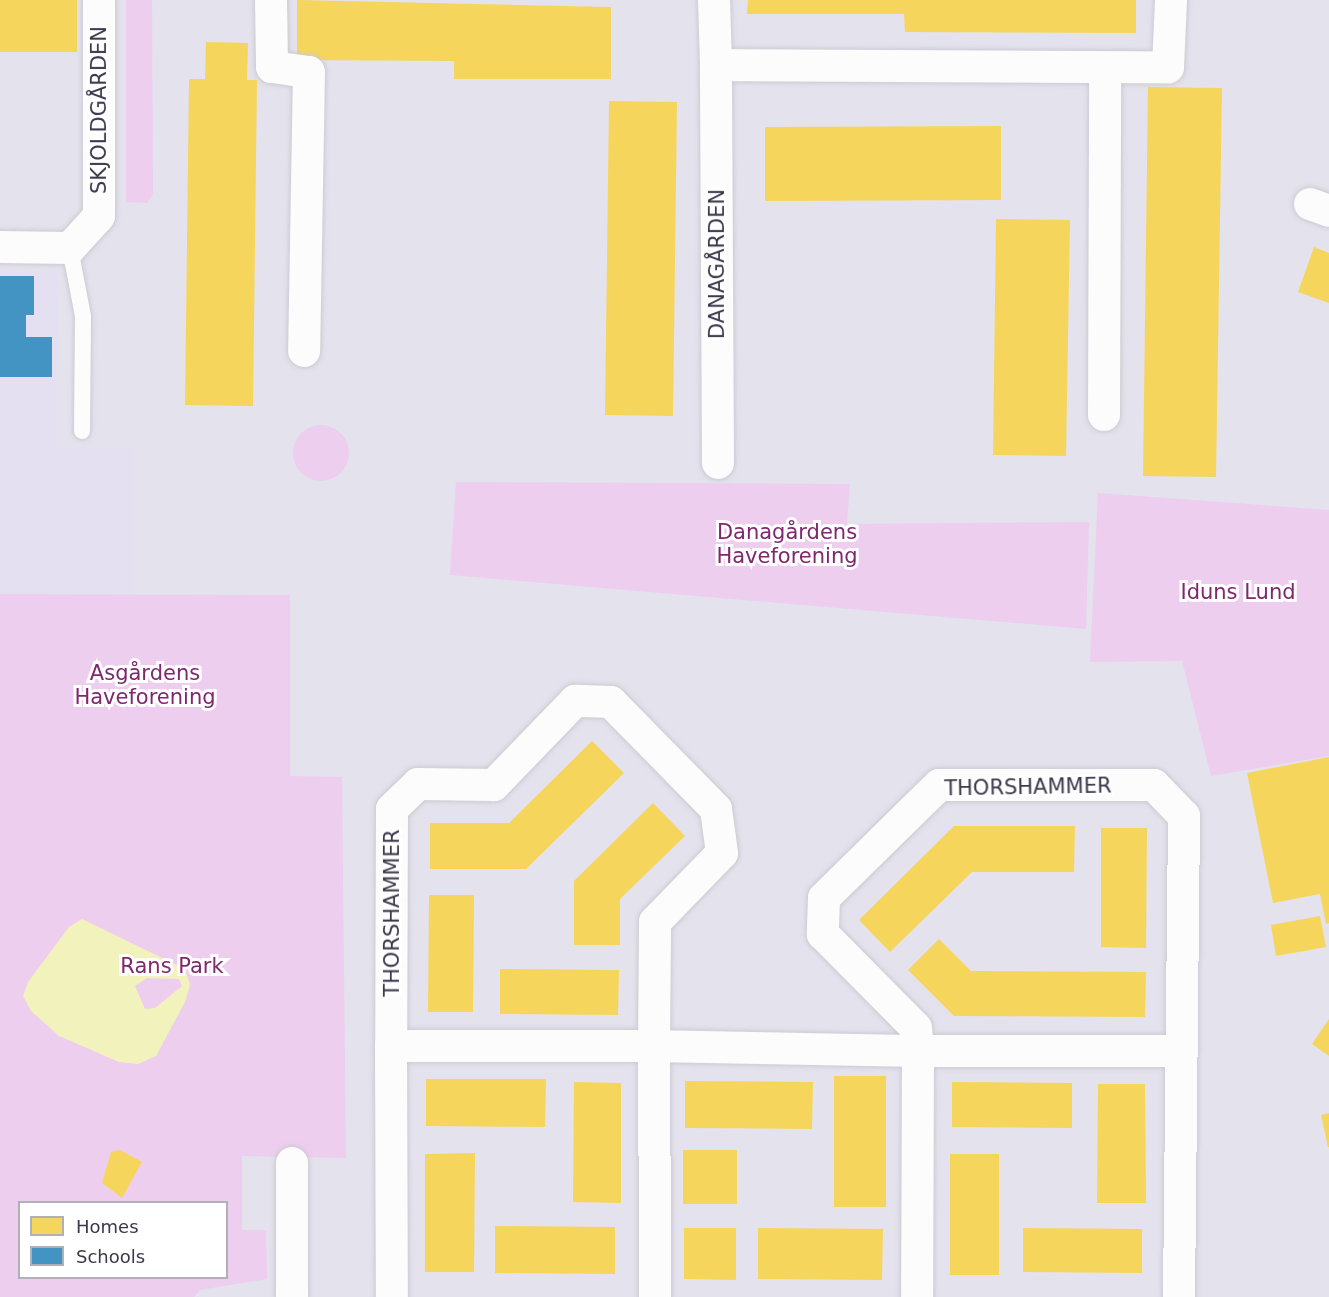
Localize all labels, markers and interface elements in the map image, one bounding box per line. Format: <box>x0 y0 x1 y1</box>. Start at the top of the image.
street label: SKJOLDGÅRDEN <box>86 26 112 194</box>
street label: DANAGÅRDEN <box>704 189 730 339</box>
park label: Danagårdens Haveforening <box>716 519 858 569</box>
park label: Iduns Lund <box>1180 579 1296 605</box>
park label: Asgårdens Haveforening <box>74 660 216 710</box>
street label: THORSHAMMER <box>944 773 1112 801</box>
street label: THORSHAMMER <box>379 829 405 997</box>
park label: Rans Park <box>120 953 224 979</box>
legend <box>18 1201 228 1279</box>
text: Homes <box>76 1216 139 1237</box>
text: Schools <box>76 1246 145 1267</box>

